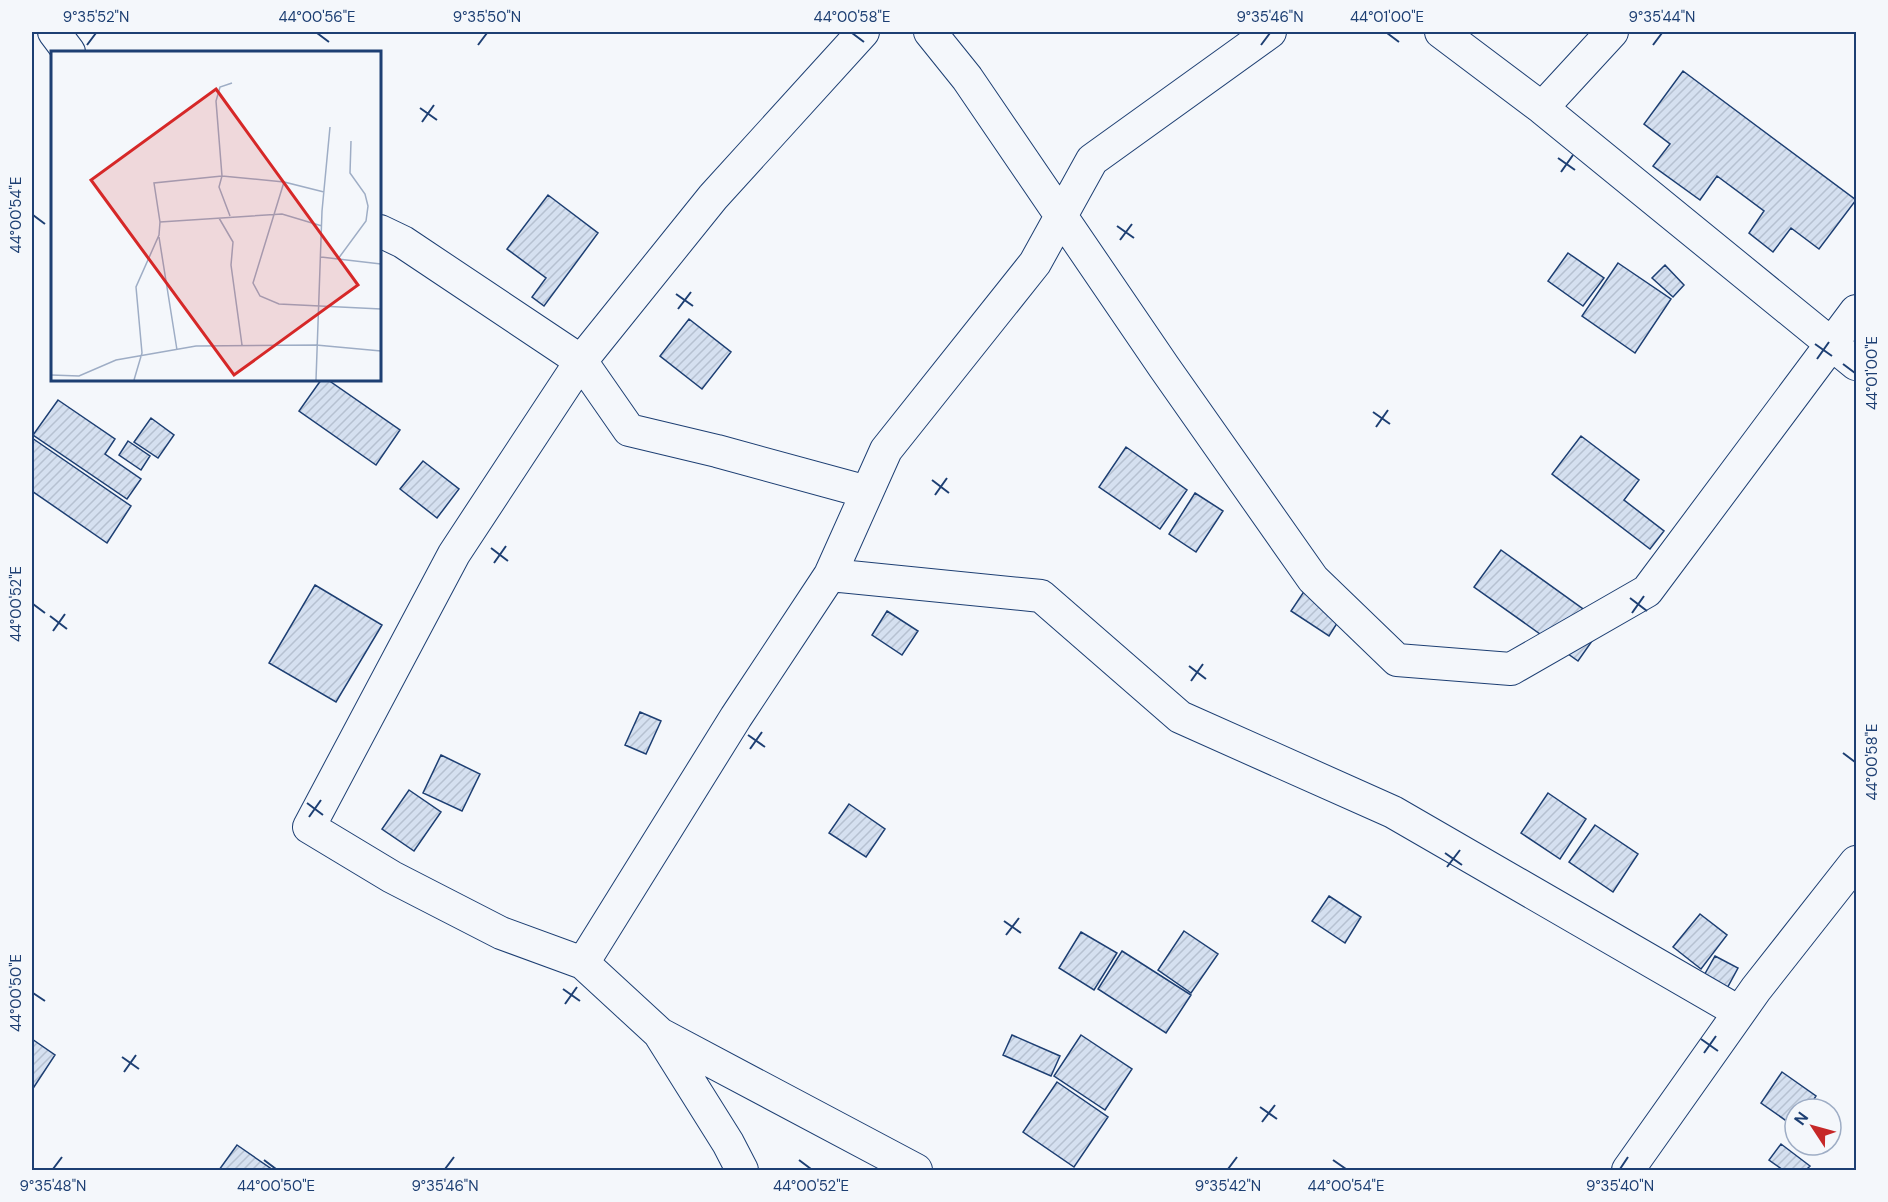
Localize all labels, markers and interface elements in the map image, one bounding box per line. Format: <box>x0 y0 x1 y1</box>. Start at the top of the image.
text: 9°35'52"N <box>63 7 129 27</box>
text: 44°00'56"E <box>278 7 356 27</box>
text: 9°35'50"N <box>453 7 521 27</box>
text: 44°00'58"E <box>814 7 890 27</box>
text: 9°35'46"N <box>1236 7 1304 27</box>
text: 44°01'00"E <box>1350 7 1424 27</box>
text: 9°35'44"N <box>1629 7 1695 27</box>
inset map <box>51 51 381 381</box>
text: 44°00'54"E <box>6 177 26 253</box>
text: 44°01'00"E <box>1862 336 1882 410</box>
text: 44°00'52"E <box>6 566 26 642</box>
text: 44°00'58"E <box>1862 724 1882 800</box>
text: 44°00'50"E <box>6 954 26 1032</box>
north arrow <box>1783 1097 1843 1157</box>
text: N <box>1789 1108 1813 1129</box>
text: 9°35'48"N <box>20 1176 86 1196</box>
text: 44°00'50"E <box>237 1176 315 1196</box>
text: 9°35'46"N <box>411 1176 479 1196</box>
text: 44°00'52"E <box>773 1176 849 1196</box>
text: 9°35'42"N <box>1195 1176 1261 1196</box>
text: 44°00'54"E <box>1308 1176 1384 1196</box>
text: 9°35'40"N <box>1586 1176 1654 1196</box>

